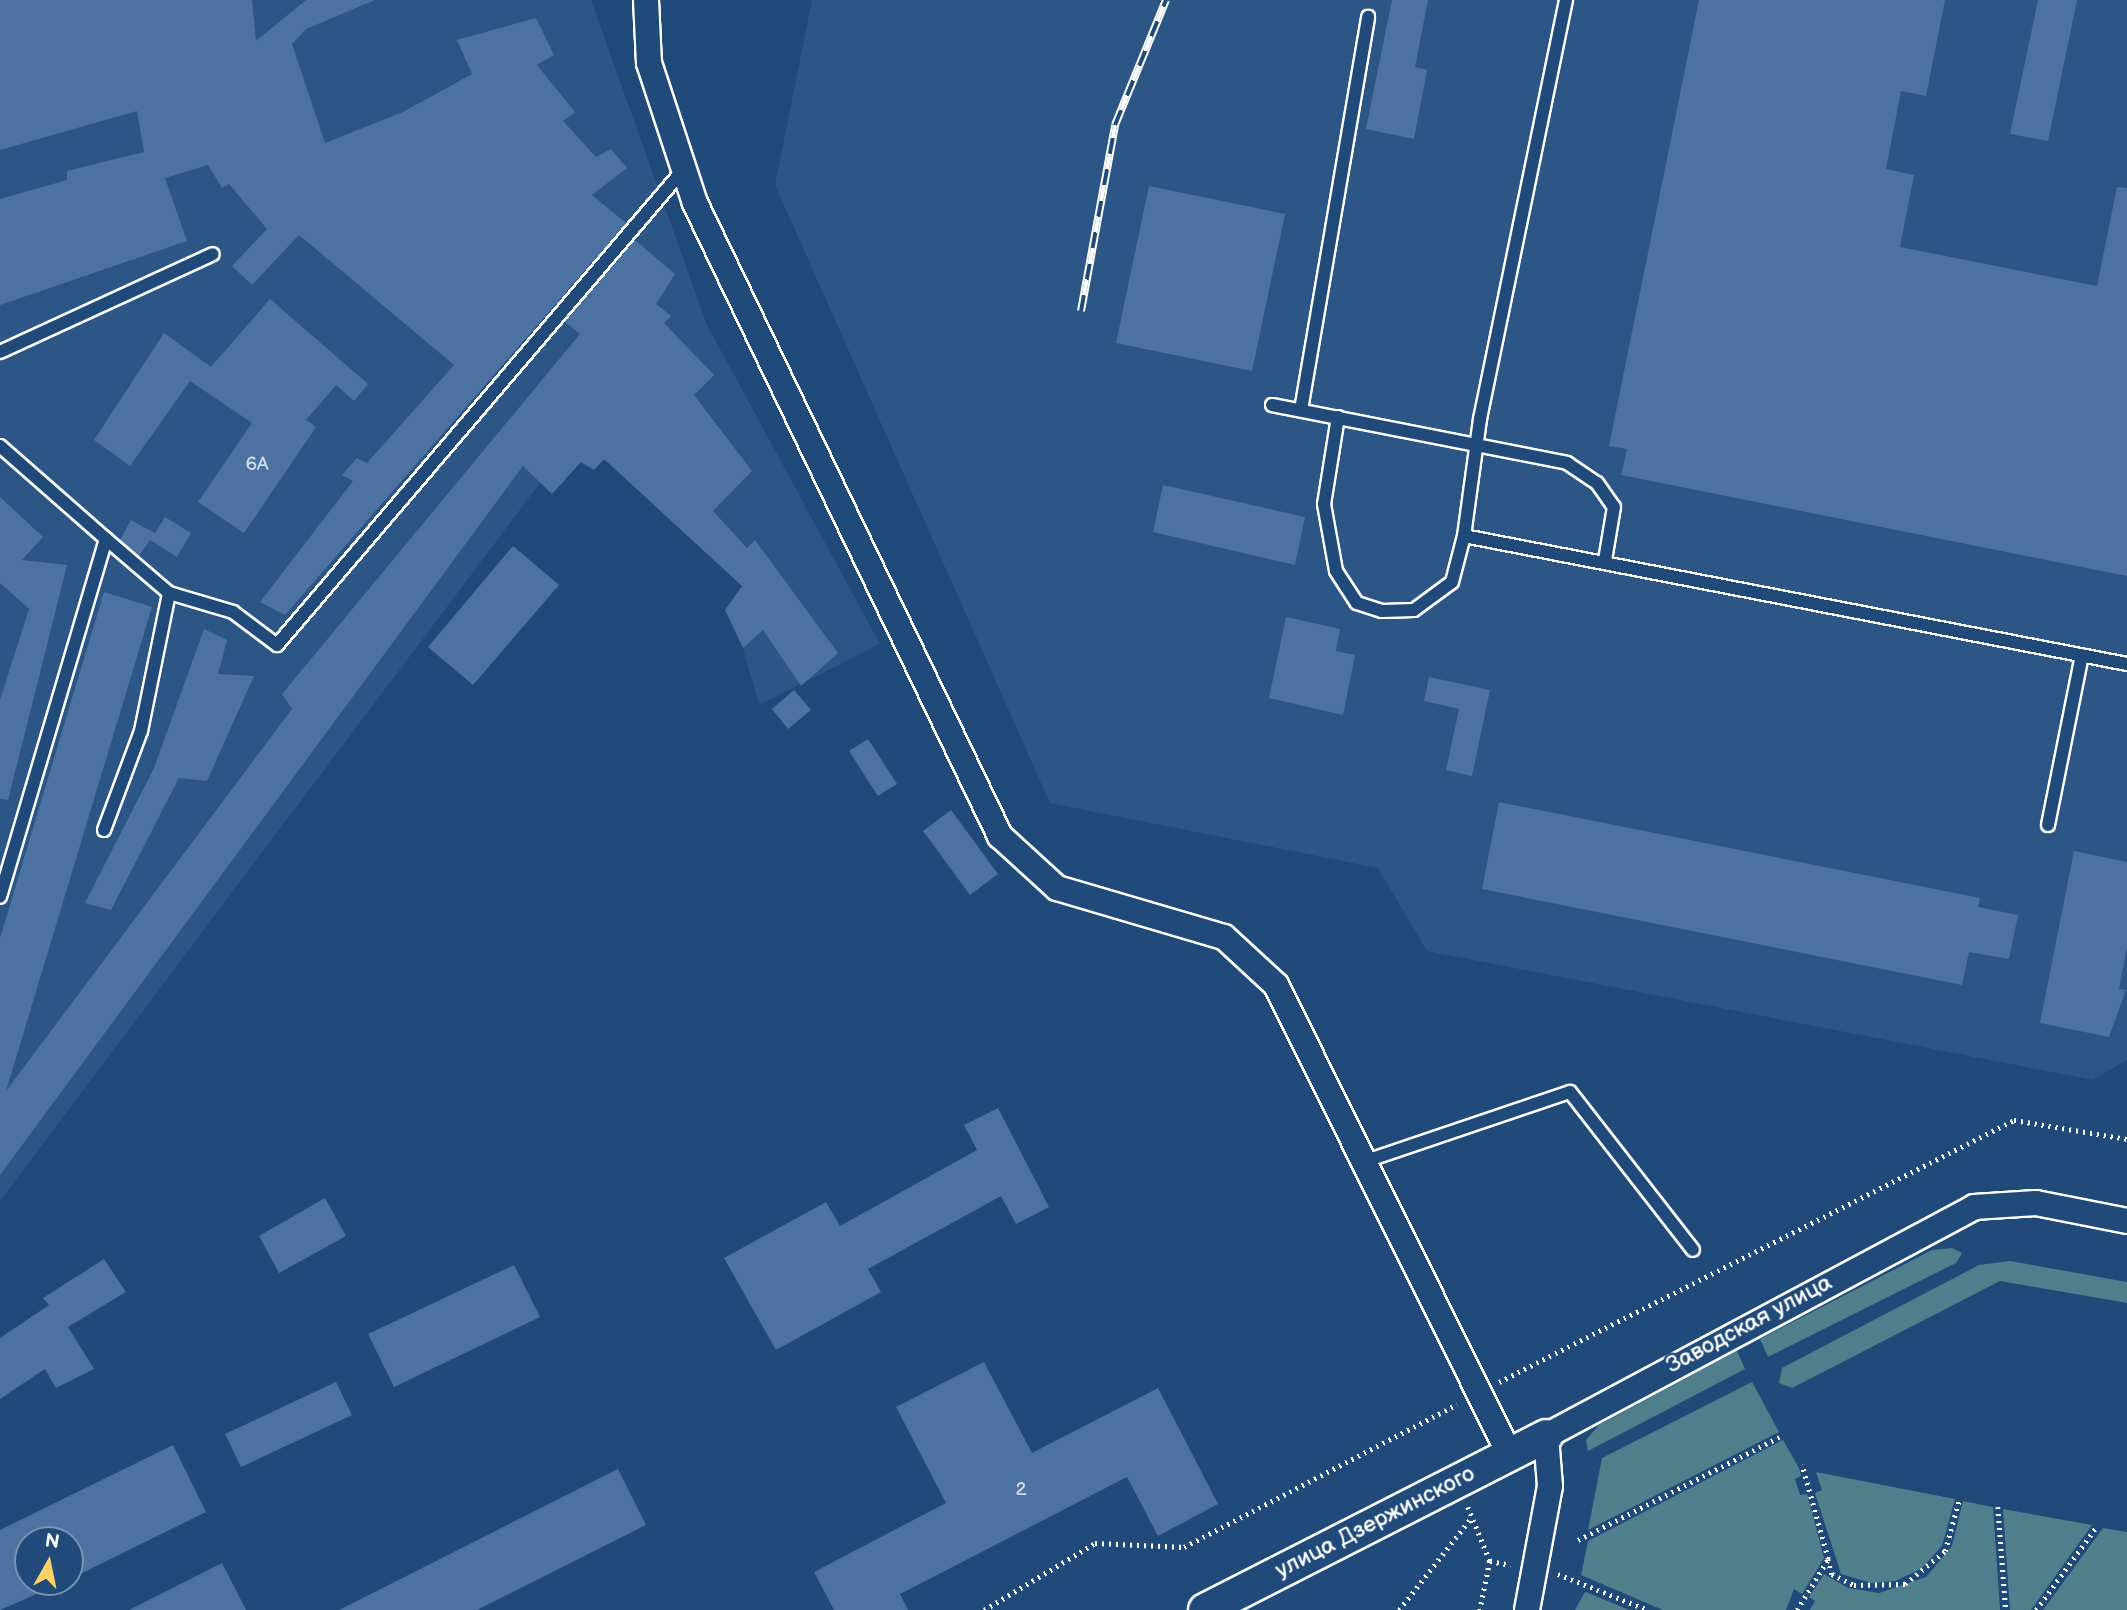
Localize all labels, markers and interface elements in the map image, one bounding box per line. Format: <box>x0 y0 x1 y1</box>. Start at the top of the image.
house number: 6А <box>245 454 269 476</box>
street label: Заводская улица <box>1661 1269 1837 1379</box>
street label: улица Дзержинского <box>1271 1460 1479 1584</box>
house number: 2 <box>1015 1479 1027 1501</box>
north arrow <box>14 1526 84 1596</box>
text: N <box>43 1529 61 1554</box>

